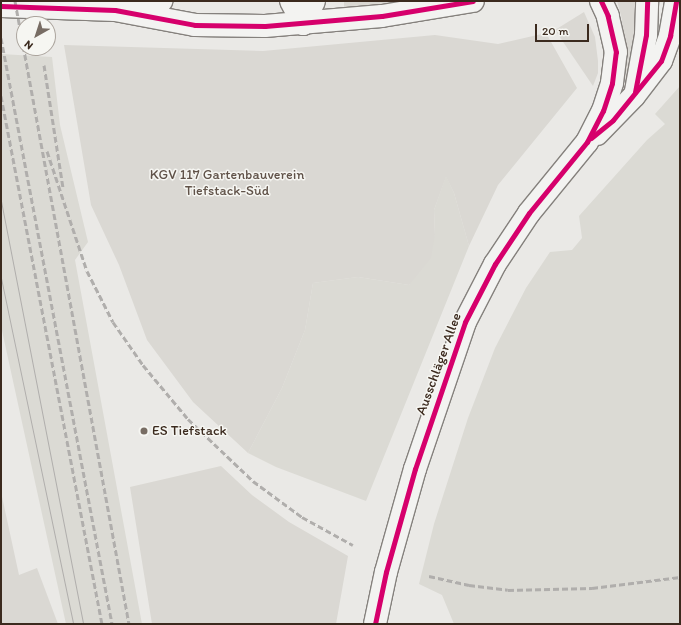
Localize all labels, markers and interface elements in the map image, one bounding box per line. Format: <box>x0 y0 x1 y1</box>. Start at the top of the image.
north arrow <box>16 16 56 56</box>
scale bar <box>537 16 591 42</box>
text: 20 m <box>542 24 569 38</box>
text: N <box>22 38 36 52</box>
park label: KGV 117 Gartenbauverein Tiefstack-Süd <box>150 167 304 200</box>
street label: Ausschläger Allee <box>413 311 465 417</box>
place label: ES Tiefstack <box>152 423 227 439</box>
marker: ES Tiefstack <box>139 426 149 436</box>

